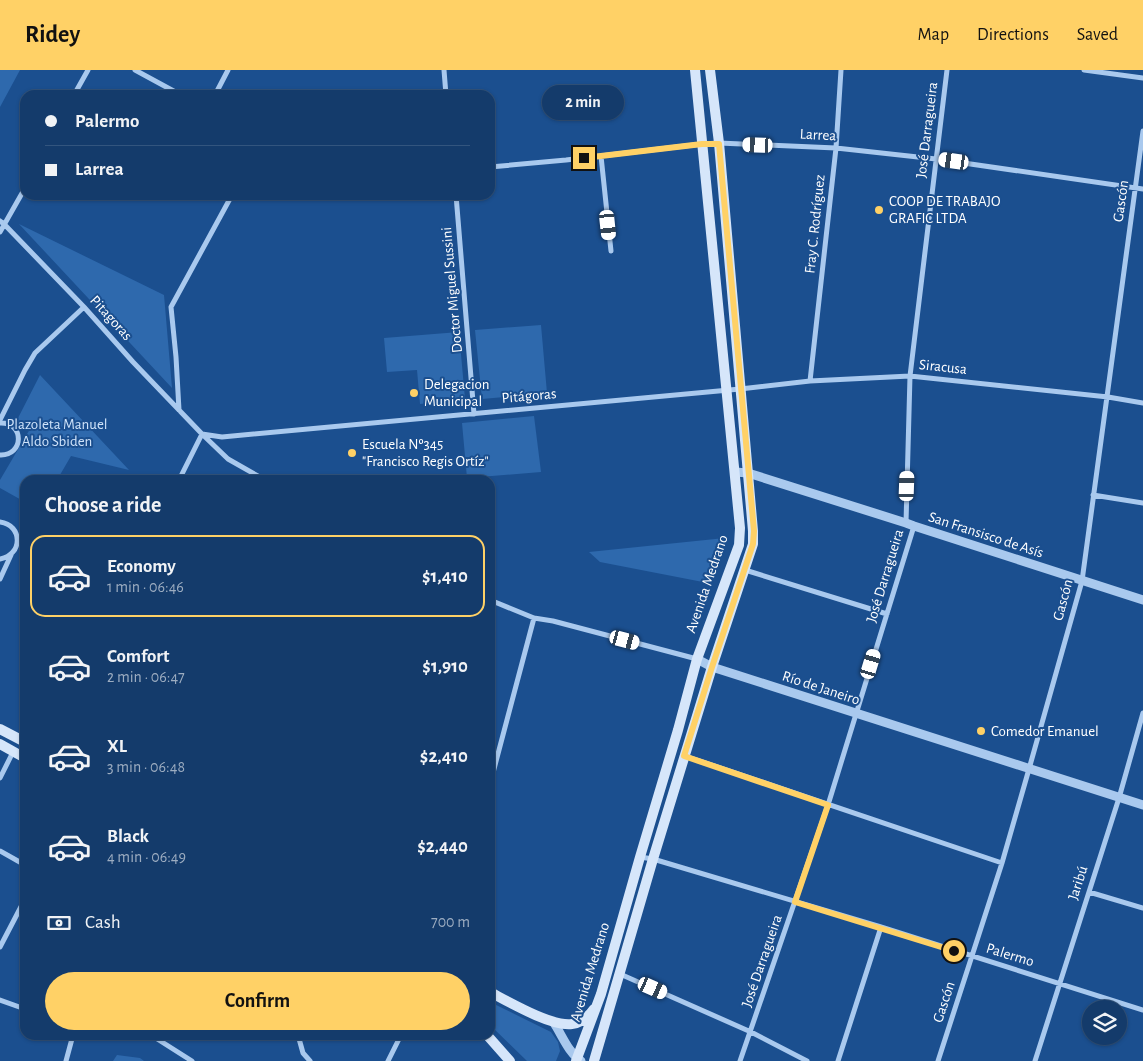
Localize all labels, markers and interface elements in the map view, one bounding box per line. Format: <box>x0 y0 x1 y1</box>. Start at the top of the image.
text: Ridey <box>25 23 80 47</box>
text: Map <box>918 26 949 44</box>
text: Directions <box>977 26 1049 44</box>
text: Saved <box>1077 26 1118 44</box>
street label: José Darragueira <box>914 81 940 179</box>
callout: 2 min <box>543 86 625 121</box>
text: 2 min <box>565 94 601 110</box>
text: Palermo <box>75 112 140 131</box>
street label: Larrea <box>799 127 837 143</box>
car <box>742 137 773 153</box>
route end <box>573 147 595 169</box>
car <box>938 151 969 171</box>
text: Larrea <box>75 160 124 179</box>
street label: Fray C. Rodríguez <box>802 174 828 274</box>
street label: Gascón <box>1111 179 1131 223</box>
place label: COOP DE TRABAJO GRAFIC LTDA <box>889 194 1001 226</box>
marker: COOP DE TRABAJO GRAFIC LTDA <box>873 204 885 216</box>
car <box>598 209 617 241</box>
street label: Doctor Miguel Sussini <box>439 226 465 354</box>
street label: Pitagoras <box>87 293 135 343</box>
street label: Siracusa <box>918 357 968 377</box>
place label: Delegacion Municipal <box>424 377 489 409</box>
street label: Pitágoras <box>501 386 557 406</box>
marker: Delegacion Municipal <box>408 387 420 399</box>
park label: Plazoleta Manuel Aldo Sbiden <box>6 417 108 449</box>
place label: Escuela Nº345 "Francisco Regis Ortíz" <box>362 437 489 469</box>
marker: Escuela Nº345 "Francisco Regis Ortíz" <box>346 447 358 459</box>
car <box>898 471 915 501</box>
text: Choose a ride <box>45 494 161 516</box>
street label: San Fransisco de Asís <box>927 509 1045 561</box>
street label: José Darragueira <box>864 528 906 624</box>
street label: Avenida Medrano <box>683 533 731 635</box>
icon: car <box>47 554 92 599</box>
text: Economy <box>107 557 176 576</box>
text: $1,410 <box>422 567 468 586</box>
street label: Gascón <box>1050 578 1076 622</box>
text: 1 min · 06:46 <box>107 579 184 595</box>
car <box>608 629 641 651</box>
icon: car <box>47 644 92 689</box>
text: Comfort <box>107 647 169 666</box>
car <box>859 647 882 681</box>
text: $1,910 <box>422 657 468 676</box>
street label: Río de Janeiro <box>780 668 862 708</box>
text: 2 min · 06:47 <box>107 669 185 685</box>
place label: Comedor Emanuel <box>991 724 1099 739</box>
marker: Comedor Emanuel <box>975 725 987 737</box>
icon: car <box>47 734 92 779</box>
text: XL <box>107 737 127 756</box>
text: $2,410 <box>420 747 468 766</box>
text: 3 min · 06:48 <box>107 759 185 775</box>
icon: car <box>47 824 92 869</box>
text: Black <box>107 827 149 846</box>
text: $2,440 <box>417 837 468 856</box>
text: 4 min · 06:49 <box>107 849 186 865</box>
street label: Jaribú <box>1065 864 1091 902</box>
icon: cash <box>45 909 73 937</box>
text: Cash <box>85 913 121 932</box>
street label: José Darragueira <box>739 913 785 1009</box>
text: 700 m <box>431 914 470 930</box>
street label: Avenida Medrano <box>568 921 612 1023</box>
route start <box>943 940 965 962</box>
street label: Palermo <box>984 941 1036 969</box>
button: Confirm <box>45 972 470 1030</box>
car <box>636 975 669 1001</box>
street label: Gascón <box>930 980 958 1024</box>
map controls <box>1082 1000 1127 1045</box>
button: layers <box>1082 1000 1127 1045</box>

